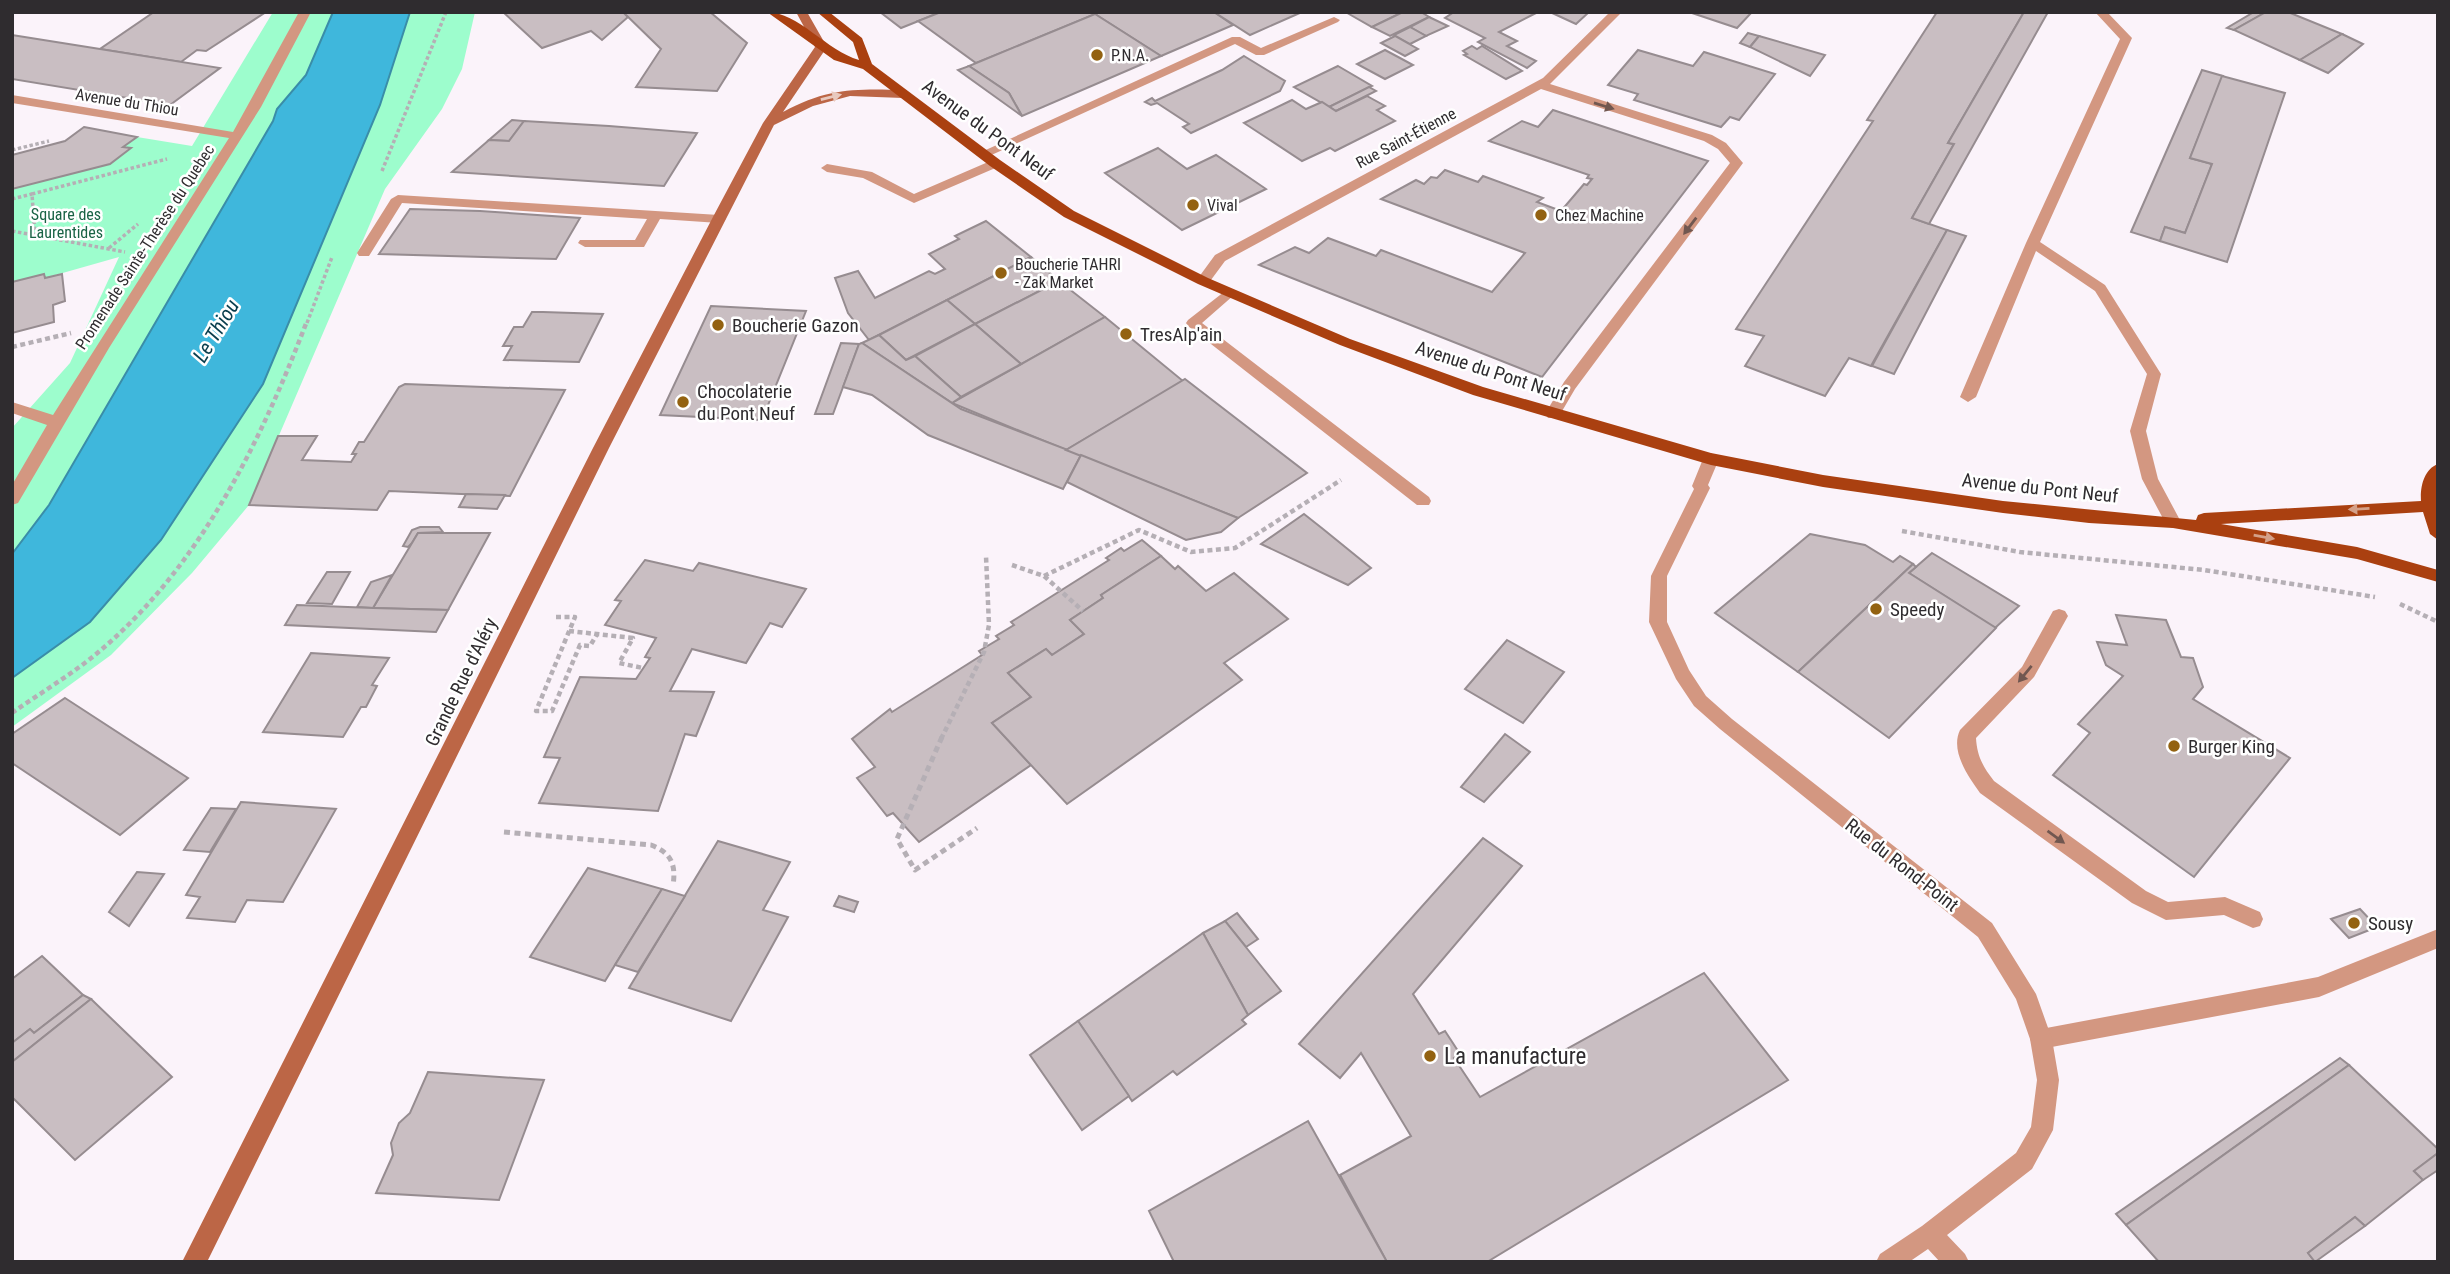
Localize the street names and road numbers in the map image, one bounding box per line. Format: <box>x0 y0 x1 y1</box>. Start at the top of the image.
street label: Avenue du Pont Neuf <box>918 75 1058 185</box>
street label: Avenue du Thiou <box>74 84 180 120</box>
street label: Rue Saint-Étienne <box>1353 104 1459 172</box>
street label: Promenade Sainte-Therèse du Quebec <box>72 141 218 353</box>
street label: Avenue du Pont Neuf <box>1413 336 1569 406</box>
street label: Avenue du Pont Neuf <box>1961 468 2119 508</box>
street label: Grande Rue d'Aléry <box>420 614 502 750</box>
street label: Rue du Rond-Point <box>1841 814 1963 916</box>

